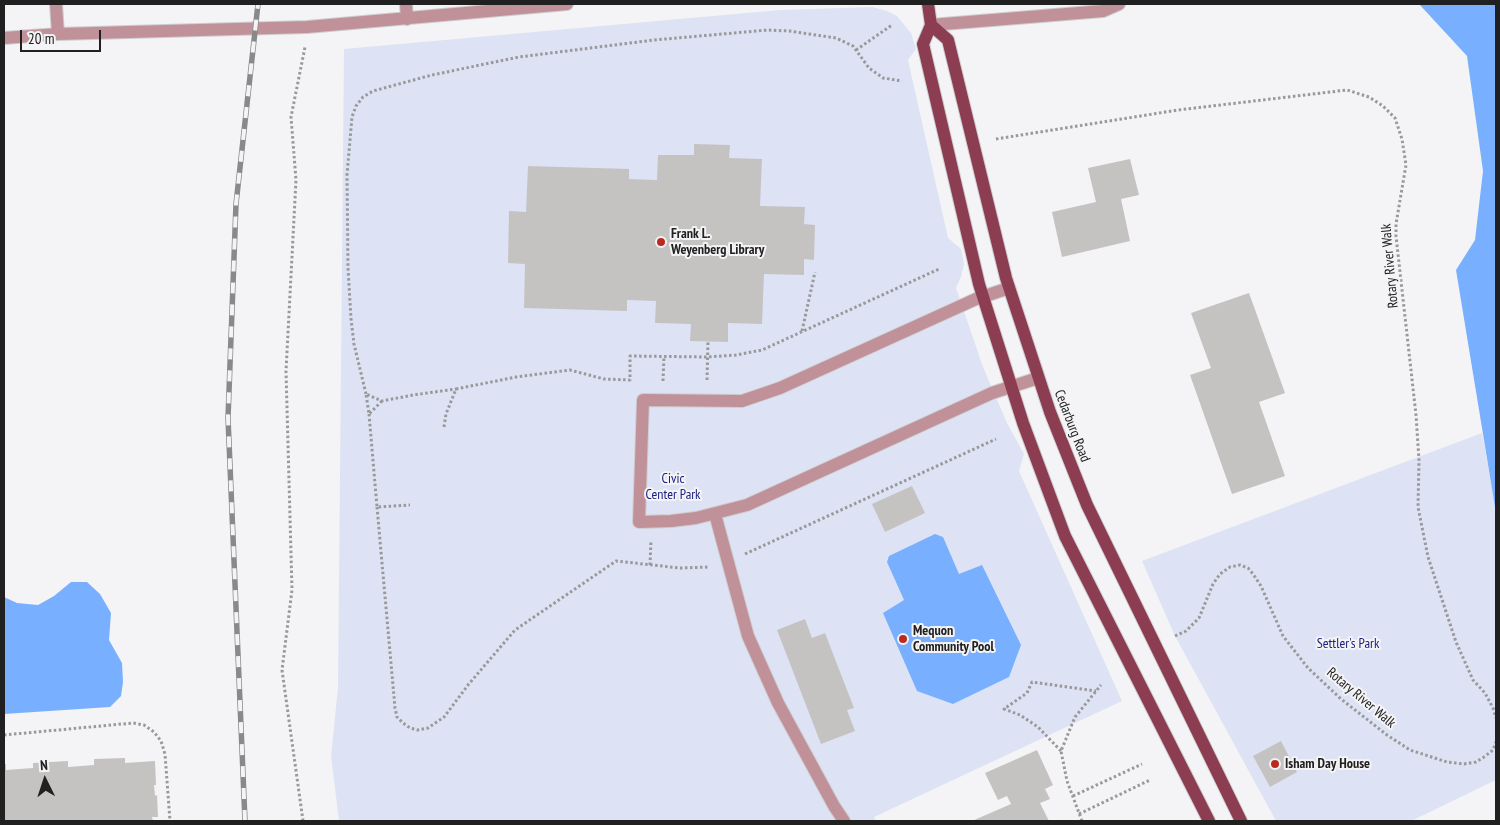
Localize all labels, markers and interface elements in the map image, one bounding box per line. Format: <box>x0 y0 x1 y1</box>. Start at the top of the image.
scale bar <box>22 20 104 52</box>
text: 20 m <box>28 29 54 48</box>
street label: Rotary River Walk <box>1378 223 1402 309</box>
place label: Frank L. Weyenberg Library <box>671 226 764 258</box>
marker: Frank L. Weyenberg Library <box>655 236 667 248</box>
street label: Cedarburg Road <box>1051 387 1093 465</box>
park label: Civic Center Park <box>645 471 701 504</box>
place label: Mequon Community Pool <box>913 623 994 656</box>
marker: Mequon Community Pool <box>897 633 909 645</box>
park label: Settler's Park <box>1317 636 1379 652</box>
street label: Rotary River Walk <box>1323 664 1399 732</box>
north arrow <box>20 755 70 805</box>
text: N <box>40 756 48 774</box>
place label: Isham Day House <box>1285 756 1370 772</box>
marker: Isham Day House <box>1269 758 1281 770</box>

